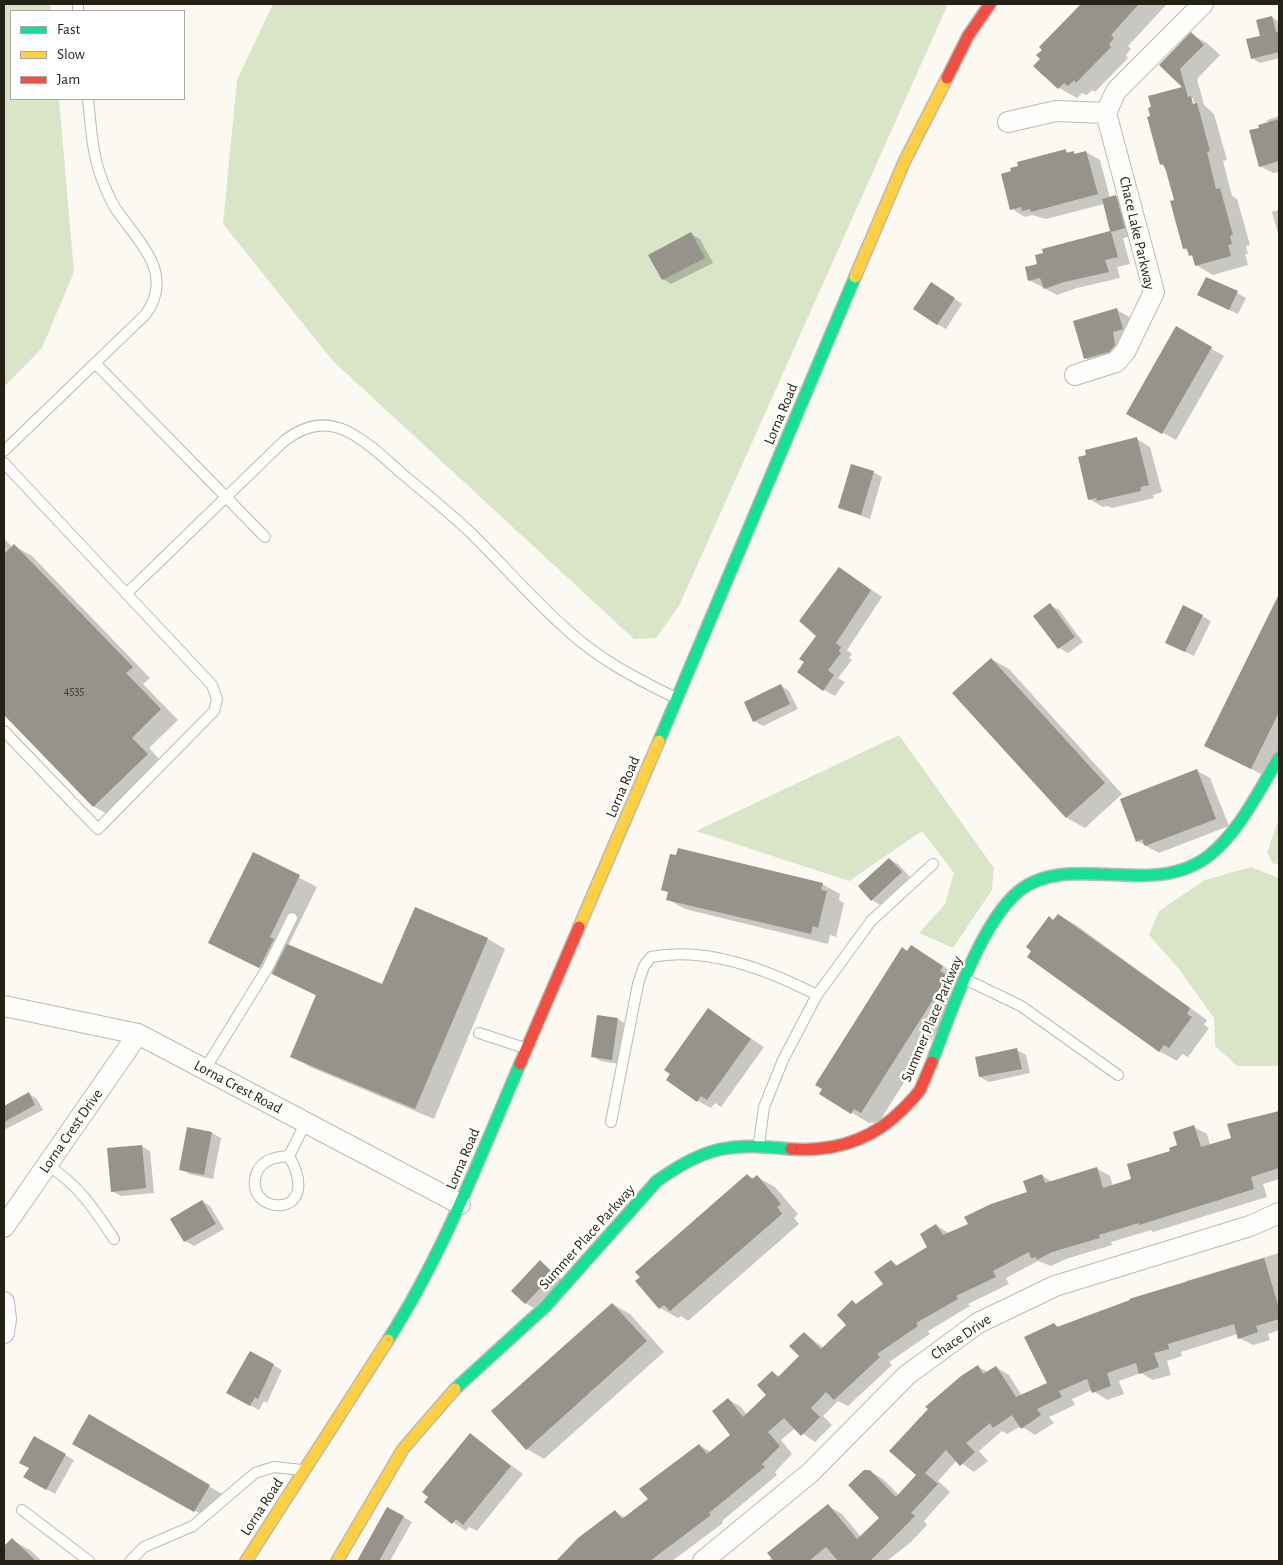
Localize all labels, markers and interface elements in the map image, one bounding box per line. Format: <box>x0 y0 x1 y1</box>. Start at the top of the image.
legend <box>10 10 185 100</box>
text: Fast <box>57 22 80 37</box>
text: Slow <box>57 47 85 62</box>
text: Jam <box>57 72 80 87</box>
street label: Chace Lake Parkway <box>1115 175 1159 291</box>
street label: Lorna Road <box>760 381 802 447</box>
house number: 4535 <box>64 684 84 698</box>
street label: Lorna Road <box>602 754 644 820</box>
street label: Summer Place Parkway <box>897 953 967 1085</box>
street label: Lorna Crest Road <box>191 1056 285 1118</box>
street label: Lorna Crest Drive <box>35 1085 107 1177</box>
street label: Lorna Road <box>442 1126 484 1192</box>
street label: Summer Place Parkway <box>535 1181 639 1293</box>
street label: Chace Drive <box>927 1310 995 1364</box>
street label: Lorna Road <box>237 1475 287 1539</box>

